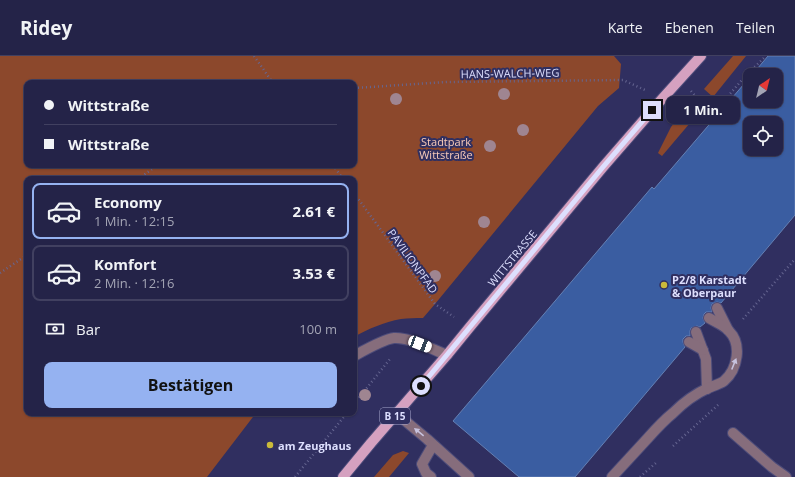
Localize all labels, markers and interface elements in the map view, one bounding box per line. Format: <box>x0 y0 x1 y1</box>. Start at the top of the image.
text: Ridey <box>20 15 72 41</box>
text: Karte <box>608 18 643 37</box>
text: Ebenen <box>665 18 714 37</box>
text: Teilen <box>736 18 775 37</box>
street label: HANS-WALCH-WEG <box>461 65 559 81</box>
north arrow <box>743 68 783 108</box>
map controls <box>743 68 783 156</box>
text: Wittstraße <box>68 95 149 115</box>
callout: 1 Min. <box>666 96 740 124</box>
route end <box>643 101 661 119</box>
text: 1 Min. <box>683 101 723 119</box>
button: locate <box>743 116 783 156</box>
text: Wittstraße <box>68 134 149 154</box>
park label: Stadtpark Wittstraße <box>419 134 473 162</box>
text: Economy <box>94 192 162 212</box>
icon: car <box>46 193 82 229</box>
text: 2.61 € <box>293 201 335 221</box>
text: 1 Min. · 12:15 <box>94 212 175 230</box>
street label: PAVILIONPFAD <box>385 226 441 296</box>
street label: WITTSTRASSE <box>484 227 540 289</box>
text: Komfort <box>94 254 156 274</box>
icon: car <box>46 255 82 291</box>
text: 3.53 € <box>293 263 335 283</box>
place label: P2/8 Karstadt & Oberpaur <box>672 272 747 300</box>
text: 2 Min. · 12:16 <box>94 274 175 292</box>
marker: P2/8 Karstadt & Oberpaur <box>659 280 669 290</box>
icon: cash <box>44 318 66 340</box>
text: Bar <box>76 319 100 339</box>
text: 100 m <box>299 320 337 338</box>
car <box>407 334 433 354</box>
one-way arrow <box>732 357 738 369</box>
button: Bestätigen <box>44 362 337 408</box>
route start <box>412 377 430 395</box>
road number: B 15 <box>380 408 410 424</box>
one-way arrow <box>414 428 424 437</box>
place label: am Zeughaus <box>278 438 352 453</box>
marker: am Zeughaus <box>265 440 275 450</box>

